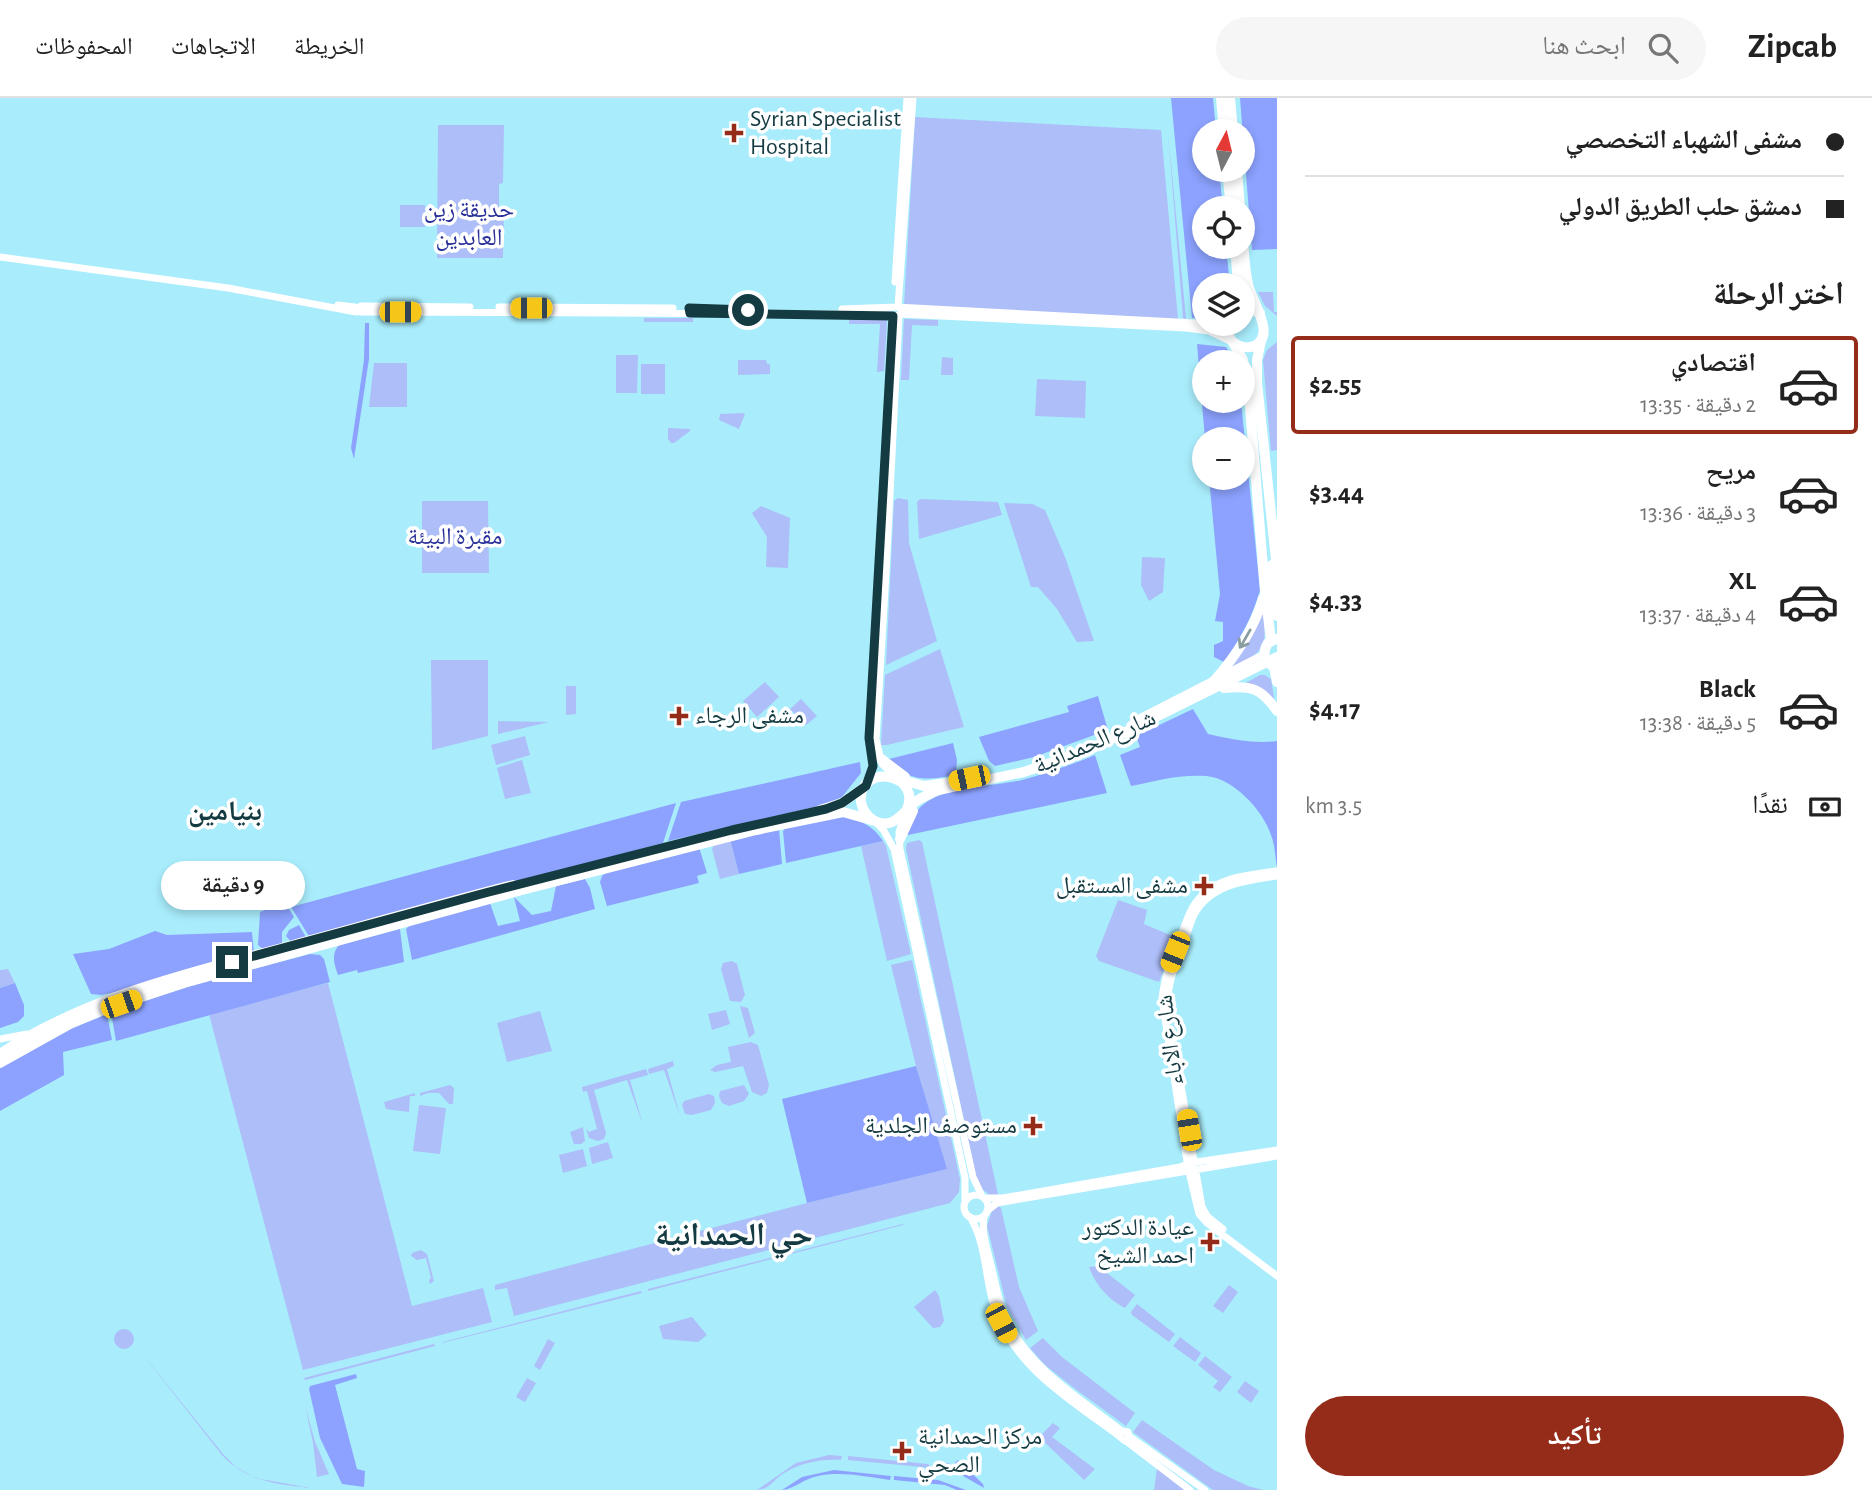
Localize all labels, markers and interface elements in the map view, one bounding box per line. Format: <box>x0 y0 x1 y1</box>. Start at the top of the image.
search box <box>1216 17 1706 80</box>
icon: search <box>1644 29 1682 67</box>
text: Zipcab <box>1748 31 1837 64</box>
text: ابحث هنا <box>1542 33 1626 59</box>
text: المحفوظات <box>35 35 133 59</box>
text: الاتجاهات <box>171 35 256 59</box>
text: الخريطة <box>294 35 365 59</box>
place label: Syrian Specialist Hospital <box>750 107 901 159</box>
north arrow <box>1192 119 1255 182</box>
map controls <box>1192 119 1255 490</box>
marker: Syrian Specialist Hospital <box>724 123 744 143</box>
text: مشفى الشهباء التخصصي <box>1565 127 1802 153</box>
text: دمشق حلب الطريق الدولي <box>1558 194 1802 220</box>
button: locate <box>1192 196 1255 259</box>
park label: حديقة زين العابدين <box>424 198 514 251</box>
button: layers <box>1192 273 1255 336</box>
text: اختر الرحلة <box>1713 278 1844 310</box>
route start <box>732 294 764 326</box>
car <box>511 298 553 319</box>
car <box>380 302 422 323</box>
button: + <box>1192 350 1255 413</box>
text: اقتصادي <box>1671 350 1756 376</box>
icon: car <box>1777 354 1840 417</box>
text: $2.55 <box>1309 372 1361 398</box>
text: 2 دقيقة · 13:35 <box>1640 394 1756 417</box>
button: − <box>1192 427 1255 490</box>
text: مريح <box>1706 458 1756 484</box>
icon: car <box>1777 462 1840 525</box>
text: $3.44 <box>1309 480 1364 506</box>
text: 3 دقيقة · 13:36 <box>1640 502 1756 525</box>
park label: مقبرة البيئة <box>408 525 503 550</box>
text: XL <box>1729 568 1756 594</box>
icon: car <box>1777 570 1840 633</box>
text: $4.33 <box>1309 588 1362 614</box>
text: 4 دقيقة · 13:37 <box>1640 604 1756 627</box>
one-way arrow <box>1238 629 1252 649</box>
text: Black <box>1699 676 1756 702</box>
icon: car <box>1777 678 1840 741</box>
text: $4.17 <box>1309 696 1360 722</box>
place label: مشفى الرجاء <box>695 704 804 729</box>
marker: مشفى الرجاء <box>669 706 689 726</box>
street label: شارع الحمدانية <box>1031 706 1160 780</box>
text: 5 دقيقة · 13:38 <box>1640 712 1756 735</box>
car <box>947 763 992 793</box>
icon: cash <box>1806 788 1844 826</box>
text: نقدًا <box>1752 792 1788 818</box>
text: 3.5 km <box>1305 795 1362 818</box>
district label: بنيامين <box>188 798 262 828</box>
callout: 9 دقيقة <box>160 860 304 910</box>
text: 9 دقيقة <box>202 874 264 897</box>
place label: مشفى المستقبل <box>1056 874 1188 899</box>
marker: مشفى المستقبل <box>1194 876 1214 896</box>
car <box>1158 929 1193 975</box>
route end <box>216 946 248 978</box>
car <box>98 987 145 1021</box>
street label: شارع الاباء <box>1153 993 1189 1087</box>
car <box>1176 1107 1203 1153</box>
place label: مستوصف الجلدية <box>865 1114 1017 1138</box>
marker: مستوصف الجلدية <box>1023 1116 1043 1136</box>
place label: عيادة الدكتور احمد الشيخ <box>1081 1216 1194 1270</box>
district label: حي الحمدانية <box>655 1219 813 1259</box>
marker: عيادة الدكتور احمد الشيخ <box>1200 1232 1220 1252</box>
car <box>982 1300 1021 1346</box>
button: تأكيد <box>1305 1396 1844 1476</box>
place label: مركز الحمدانية الصحي <box>918 1425 1042 1483</box>
marker: مركز الحمدانية الصحي <box>892 1441 912 1461</box>

